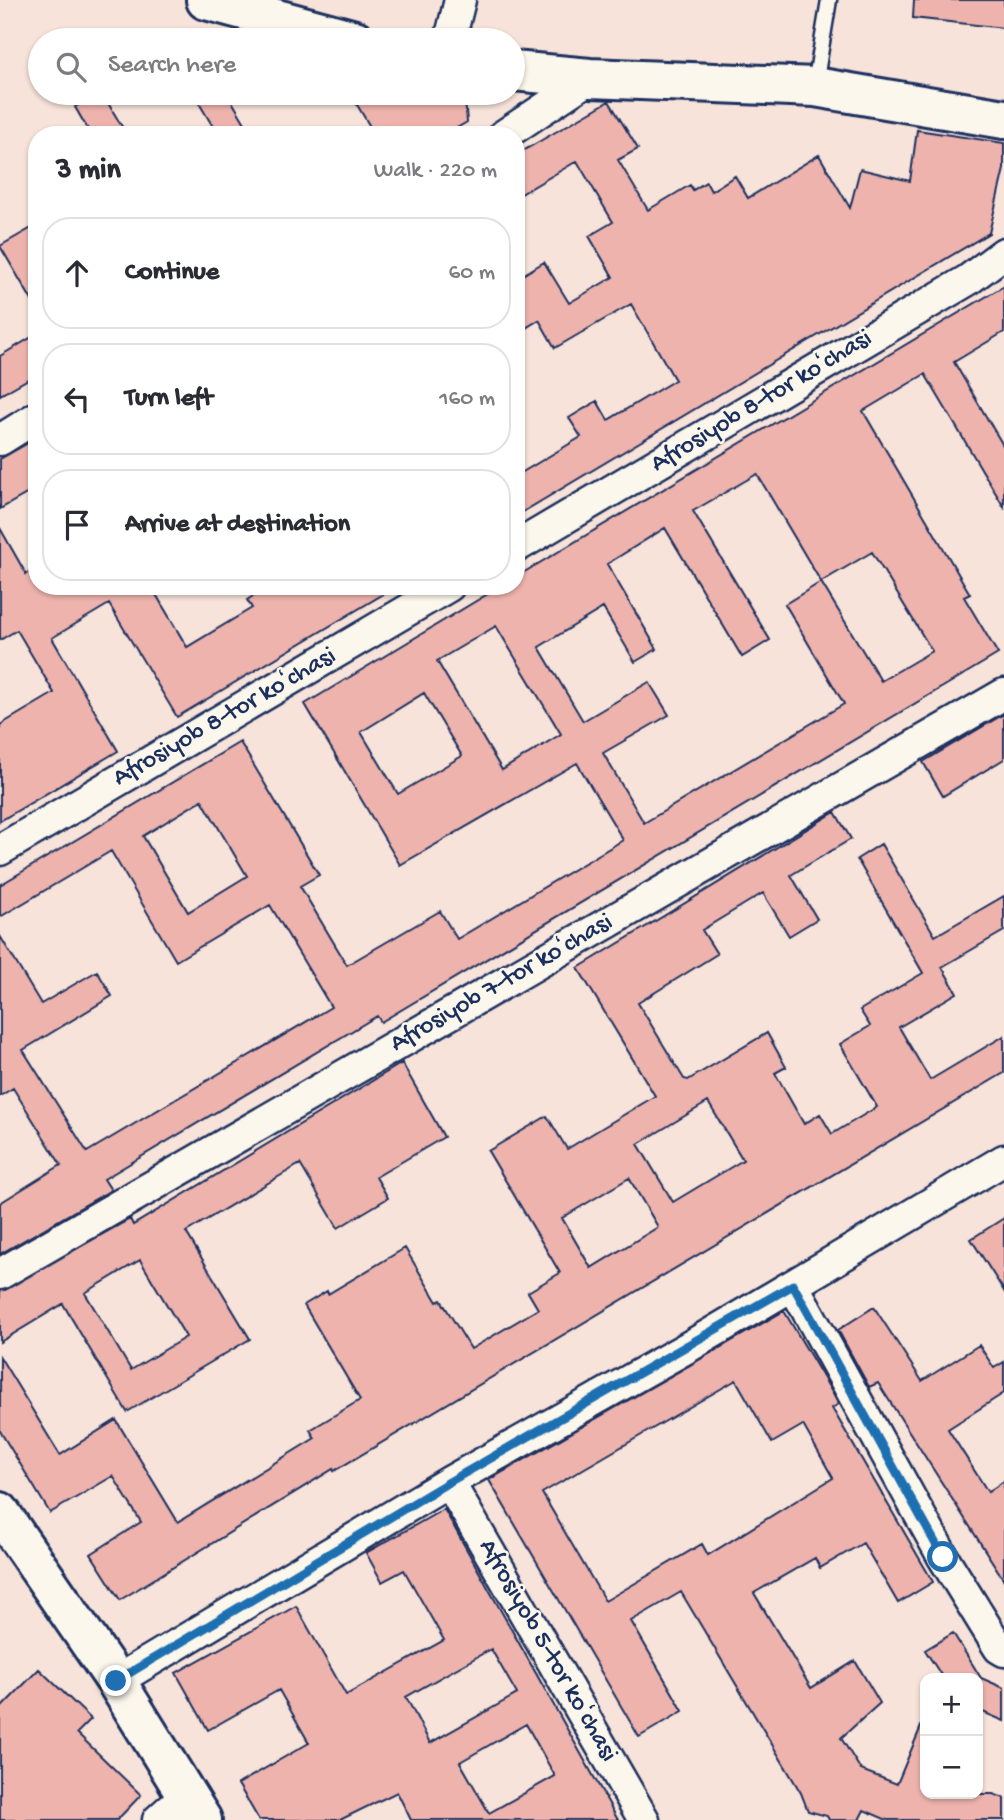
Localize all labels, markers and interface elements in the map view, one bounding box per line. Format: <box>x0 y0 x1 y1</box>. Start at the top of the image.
search box <box>28 28 525 105</box>
icon: search <box>52 48 90 86</box>
text: Search here <box>108 51 236 82</box>
text: 3 min <box>56 154 121 189</box>
text: Walk · 220 m <box>374 158 497 185</box>
icon: ahead <box>58 254 96 292</box>
text: Continue <box>125 258 219 289</box>
text: 60 m <box>449 260 495 287</box>
street label: Afrosiyob 8-tor koʻchasi <box>646 324 878 480</box>
icon: left <box>58 380 96 418</box>
text: Turn left <box>125 384 213 415</box>
text: 160 m <box>439 386 495 413</box>
icon: arrive <box>58 506 96 544</box>
text: Arrive at destination <box>125 510 350 541</box>
street label: Afrosiyob 8-tor koʻchasi <box>108 641 342 795</box>
street label: Afrosiyob 7-tor koʻchasi <box>385 908 619 1060</box>
street label: Afrosiyob 5-tor koʻchasi <box>471 1534 623 1768</box>
route start <box>927 1541 958 1572</box>
route end <box>100 1665 131 1696</box>
map controls <box>920 1673 983 1799</box>
button: + <box>920 1673 983 1736</box>
button: − <box>920 1736 983 1799</box>

